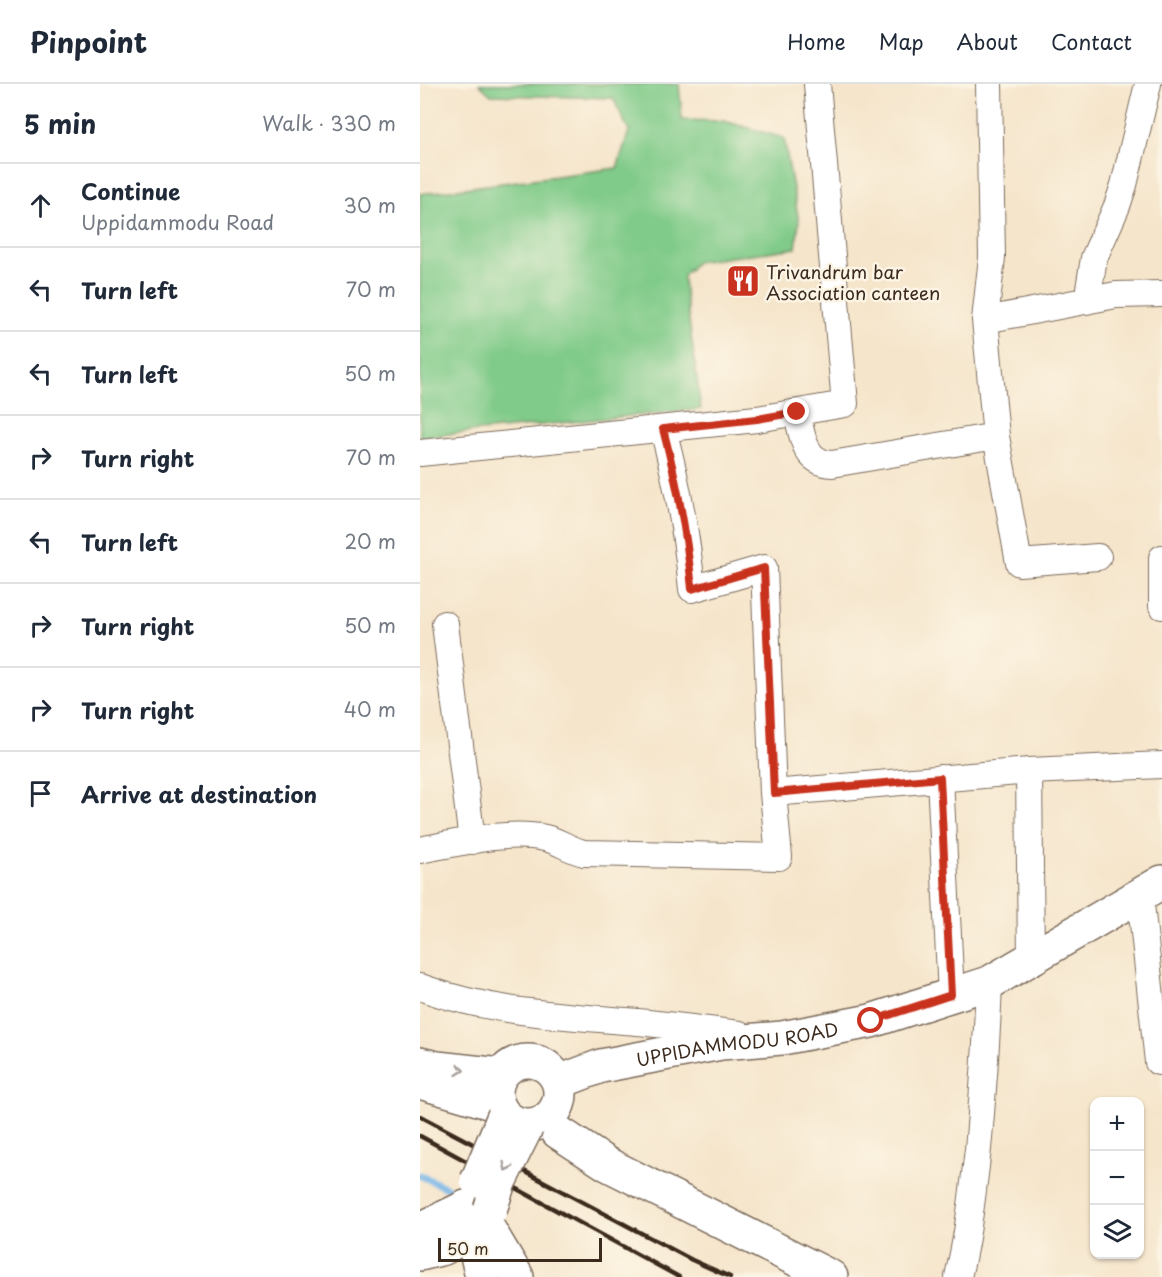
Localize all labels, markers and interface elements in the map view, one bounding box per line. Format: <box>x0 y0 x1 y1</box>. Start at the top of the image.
text: Pinpoint <box>30 20 147 63</box>
text: Home <box>787 25 846 57</box>
text: Map <box>879 25 924 57</box>
text: About <box>957 25 1018 57</box>
text: Contact <box>1051 25 1132 57</box>
text: 5 min <box>24 104 96 143</box>
text: Walk · 330 m <box>262 108 396 138</box>
text: Continue <box>81 174 180 207</box>
icon: ahead <box>24 189 57 222</box>
text: 30 m <box>343 190 396 220</box>
text: Uppidammodu Road <box>81 207 274 237</box>
place label: Trivandrum bar Association canteen <box>766 258 940 306</box>
restaurant icon: Trivandrum bar Association canteen <box>725 263 761 299</box>
icon: left <box>24 273 57 306</box>
text: Turn left <box>81 273 178 306</box>
text: 70 m <box>346 274 396 304</box>
icon: left <box>24 357 57 390</box>
text: Turn left <box>81 357 178 390</box>
text: 50 m <box>344 358 396 388</box>
route end <box>783 398 809 424</box>
icon: right <box>24 441 57 474</box>
text: Turn right <box>81 441 194 474</box>
text: 70 m <box>346 442 396 472</box>
icon: left <box>24 525 57 558</box>
text: Turn left <box>81 525 178 558</box>
text: 20 m <box>344 526 396 556</box>
icon: right <box>24 609 57 642</box>
text: Turn right <box>81 609 194 642</box>
text: 50 m <box>344 610 396 640</box>
icon: right <box>24 693 57 726</box>
text: Turn right <box>81 693 194 726</box>
text: 40 m <box>344 694 396 724</box>
icon: arrive <box>24 777 57 810</box>
text: Arrive at destination <box>81 777 317 810</box>
route start <box>857 1007 883 1033</box>
street label: UPPIDAMMODU ROAD <box>634 1014 840 1073</box>
one-way arrow <box>456 1064 465 1076</box>
map controls <box>1090 1097 1144 1259</box>
button: + <box>1090 1097 1144 1151</box>
button: − <box>1090 1151 1144 1205</box>
one-way arrow <box>502 1161 514 1172</box>
button: layers <box>1090 1205 1144 1259</box>
scale bar <box>438 1235 602 1262</box>
text: 50 m <box>447 1236 488 1260</box>

